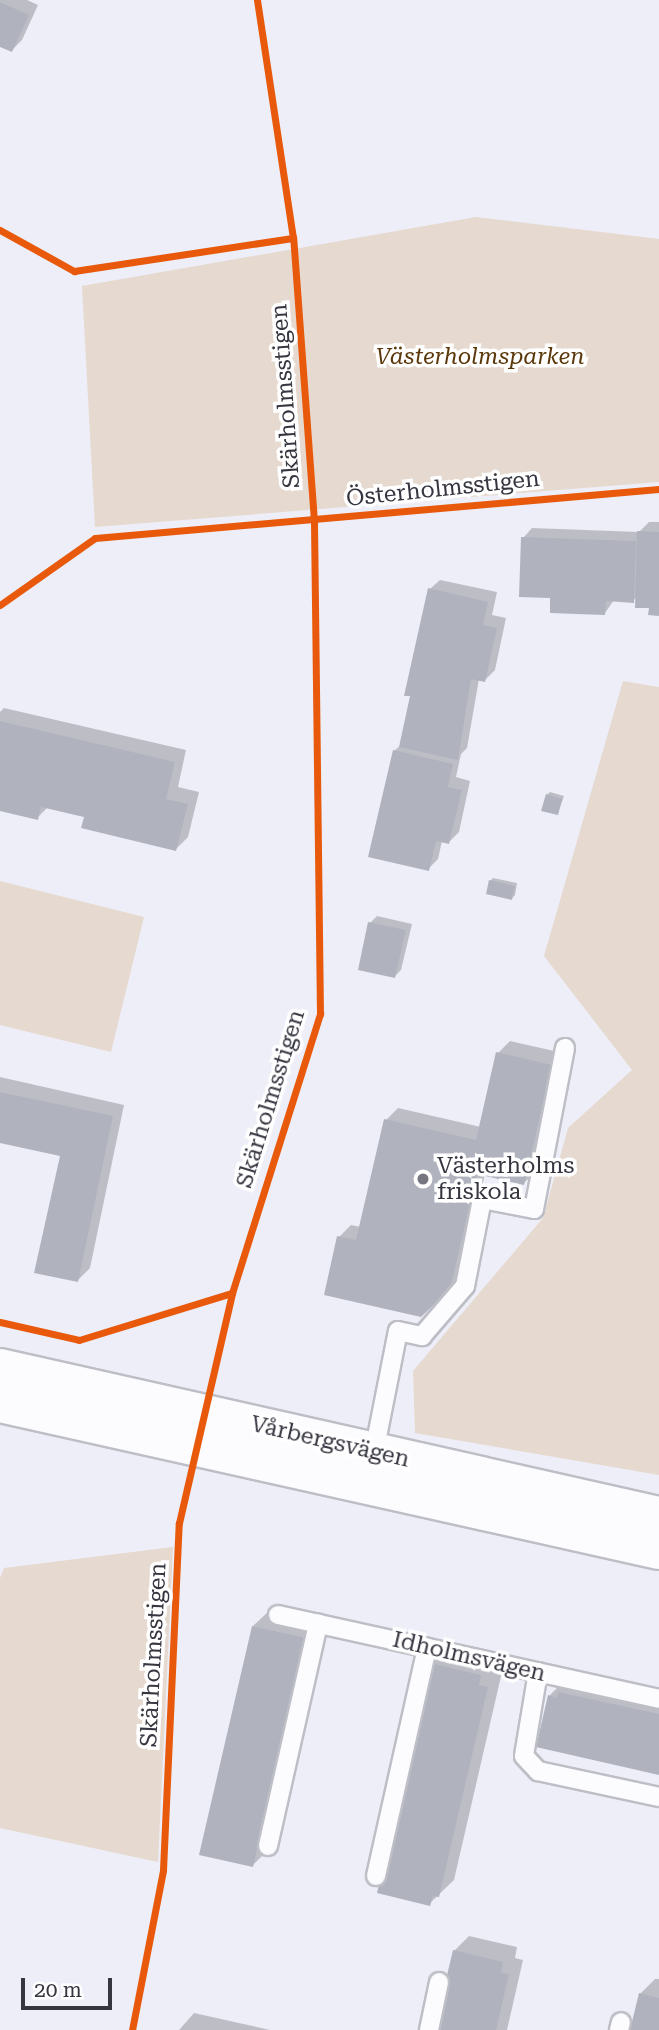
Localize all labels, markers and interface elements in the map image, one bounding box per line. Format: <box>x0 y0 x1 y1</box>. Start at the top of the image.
street label: Skärholmsstigen <box>266 303 306 489</box>
park label: Västerholmsparken <box>376 343 584 371</box>
street label: Österholmsstigen <box>345 465 541 513</box>
street label: Skärholmsstigen <box>231 1007 311 1191</box>
place label: Västerholms friskola <box>437 1152 574 1206</box>
marker: Västerholms friskola <box>415 1171 431 1187</box>
street label: Vårbergsvägen <box>248 1410 412 1474</box>
street label: Skärholmsstigen <box>135 1562 173 1748</box>
street label: Idholmsvägen <box>390 1626 548 1688</box>
scale bar <box>24 1964 116 2008</box>
text: 20 m <box>34 1978 82 2002</box>

